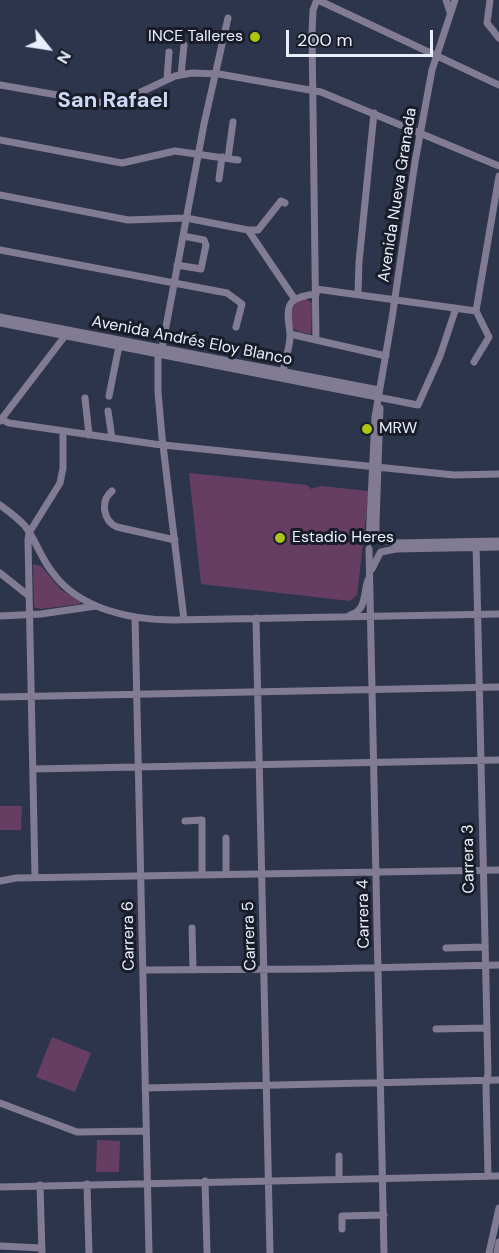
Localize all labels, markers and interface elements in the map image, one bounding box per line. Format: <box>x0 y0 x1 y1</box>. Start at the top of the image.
north arrow <box>18 18 78 78</box>
scale bar <box>289 18 436 56</box>
place label: INCE Talleres <box>148 27 243 47</box>
text: 200 m <box>297 28 353 52</box>
marker: INCE Talleres <box>248 30 262 44</box>
text: N <box>52 47 76 68</box>
district label: San Rafael <box>58 88 168 114</box>
street label: Avenida Nueva Granada <box>375 106 421 284</box>
street label: Avenida Andrés Eloy Blanco <box>90 312 294 370</box>
place label: MRW <box>379 419 417 439</box>
marker: MRW <box>360 422 374 436</box>
place label: Estadio Heres <box>292 528 394 548</box>
marker: Estadio Heres <box>273 531 287 545</box>
street label: Carrera 3 <box>459 824 479 894</box>
street label: Carrera 4 <box>354 879 374 949</box>
street label: Carrera 6 <box>119 901 139 971</box>
street label: Carrera 5 <box>239 901 261 971</box>

